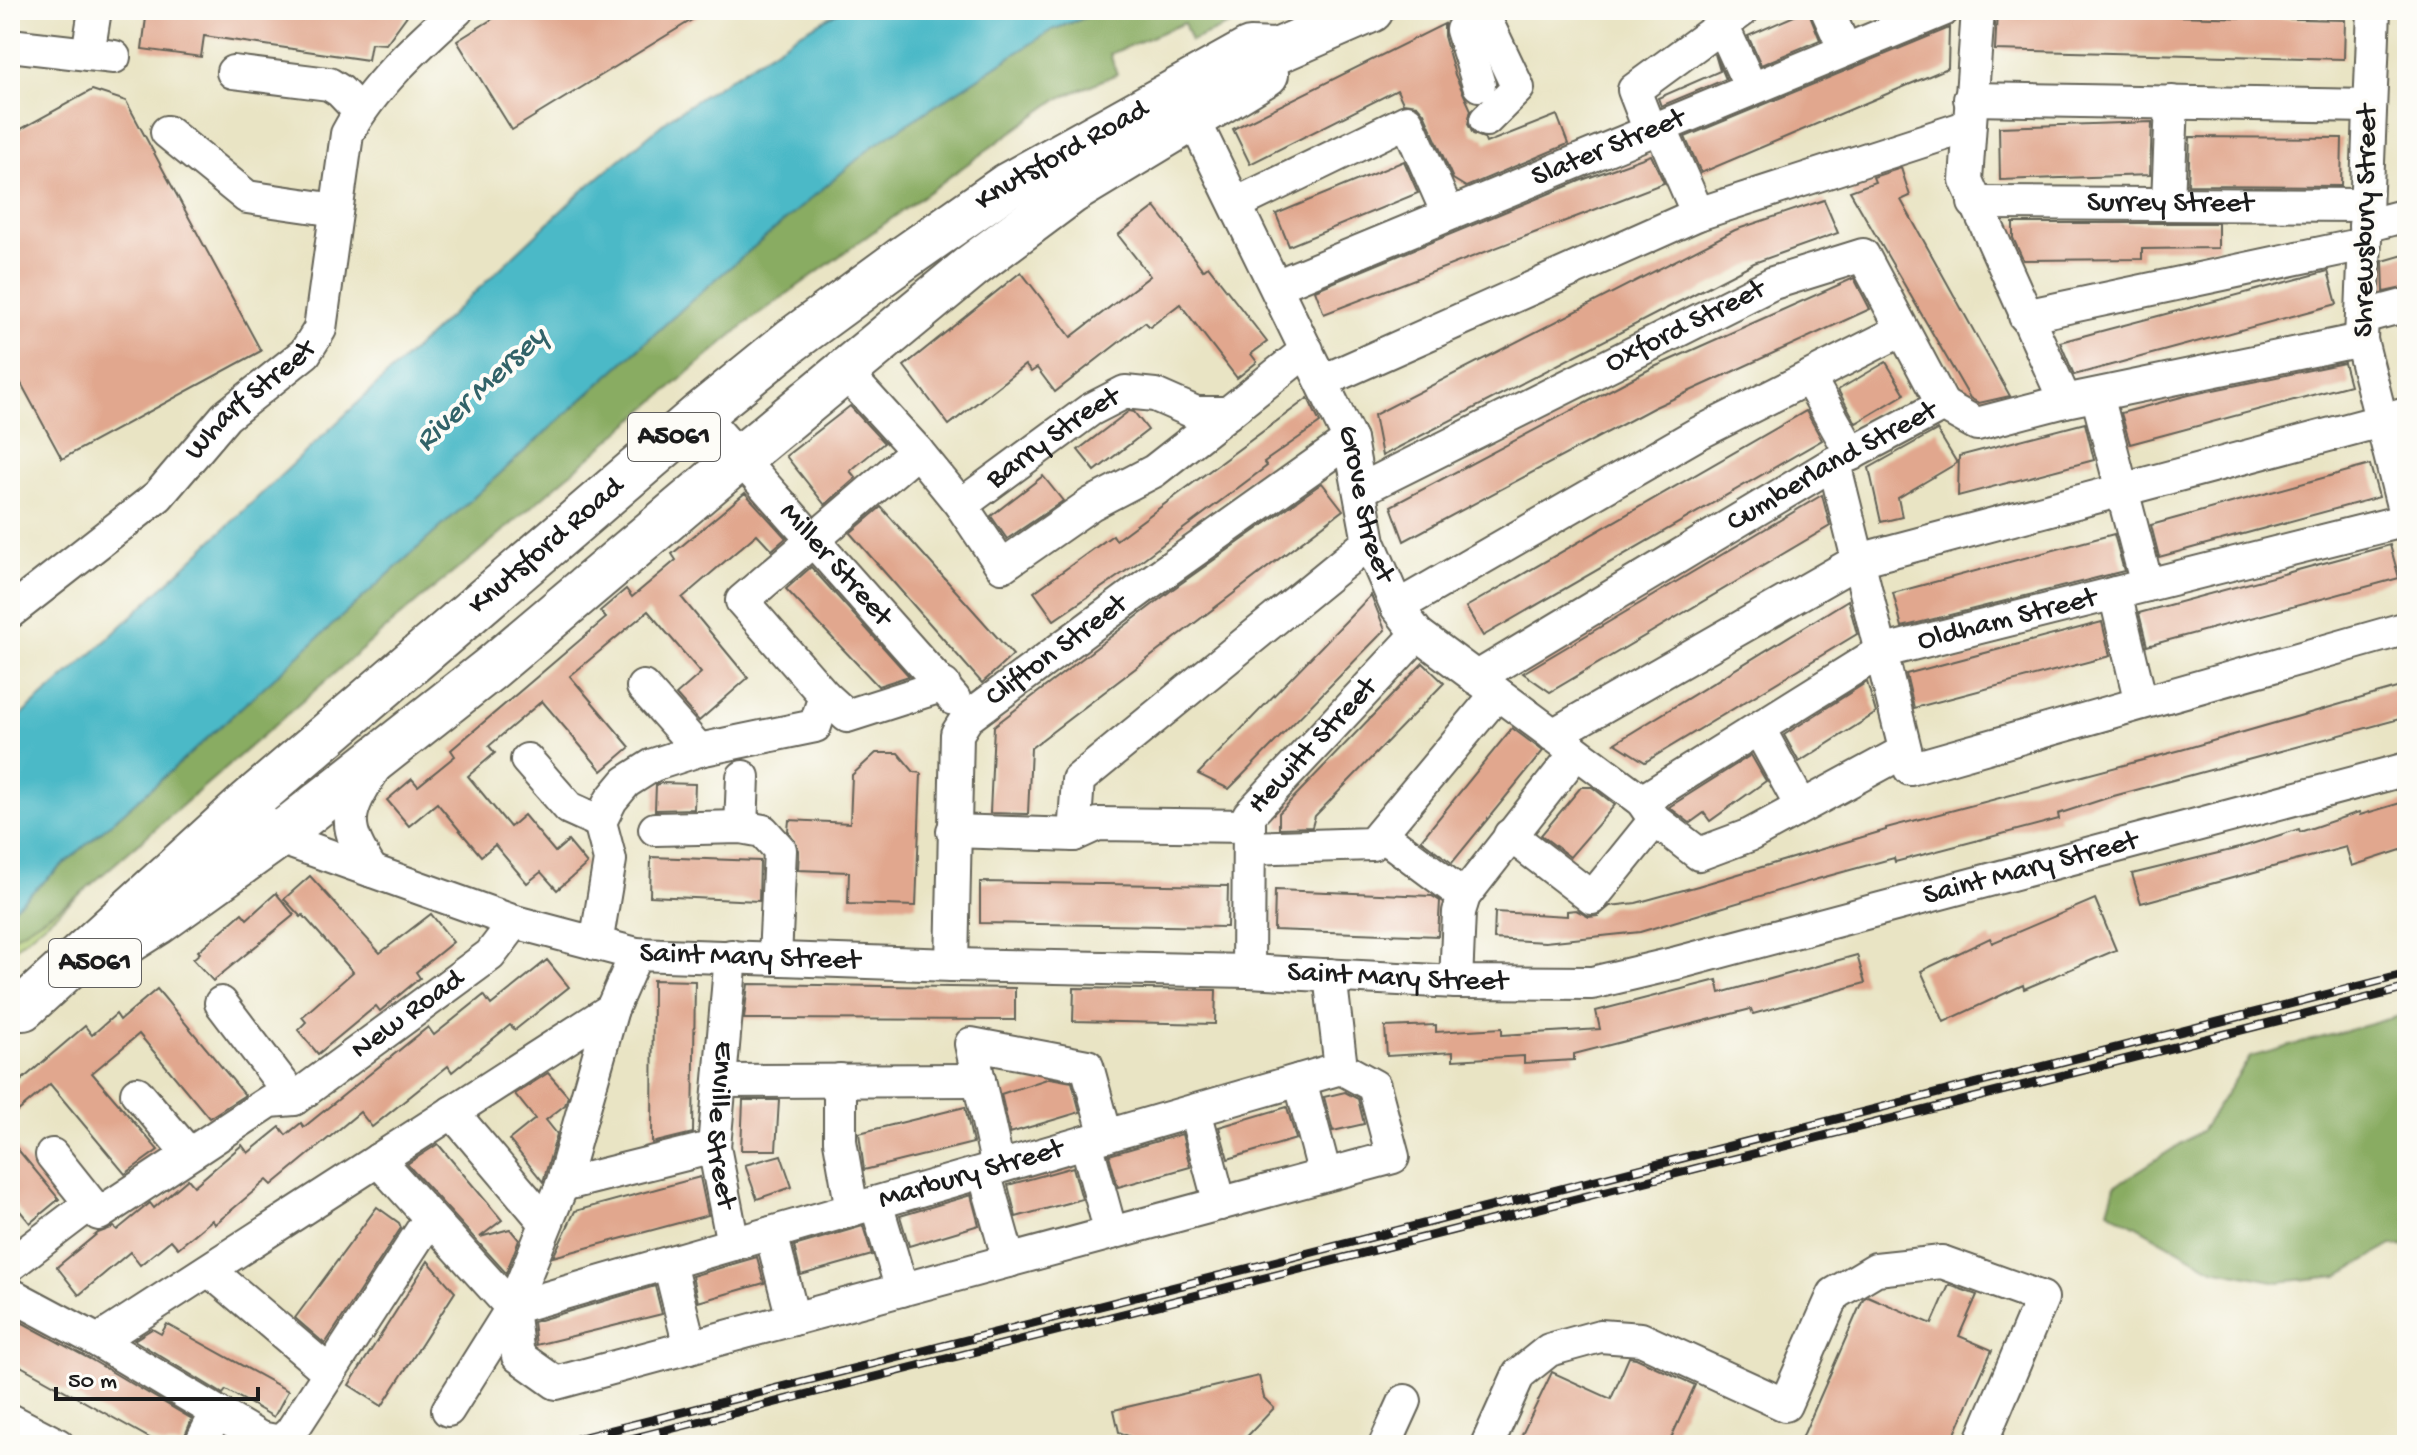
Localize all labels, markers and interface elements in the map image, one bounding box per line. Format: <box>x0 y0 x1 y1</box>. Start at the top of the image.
street label: Knutsford Road <box>969 91 1157 220</box>
street label: Slater Street <box>1527 100 1693 196</box>
street label: Shrewsbury Street <box>2347 102 2387 338</box>
street label: Surrey Street <box>2087 186 2256 222</box>
street label: Oxford Street <box>1600 271 1773 382</box>
water label: River Mersey <box>408 318 558 461</box>
street label: Wharf Street <box>178 332 327 468</box>
street label: Barry Street <box>979 379 1128 498</box>
street label: Cumberland Street <box>1721 393 1946 541</box>
road number: A5061 <box>628 413 720 461</box>
street label: Grove Street <box>1328 419 1403 590</box>
street label: Knutsford Road <box>462 469 633 623</box>
street label: Miller Street <box>771 496 901 636</box>
street label: Oldham Street <box>1914 580 2103 659</box>
street label: Clifton Street <box>979 586 1137 715</box>
street label: Hewitt Street <box>1241 669 1387 822</box>
street label: Saint Mary Street <box>1919 823 2144 914</box>
street label: Saint Mary Street <box>639 937 863 979</box>
road number: A5061 <box>49 939 141 987</box>
street label: Saint Mary Street <box>1286 956 1510 1000</box>
street label: New Road <box>345 961 473 1068</box>
street label: Enville Street <box>696 1040 744 1214</box>
street label: Marbury Street <box>875 1131 1070 1218</box>
scale bar <box>56 1351 258 1401</box>
text: 50 m <box>68 1368 117 1397</box>

